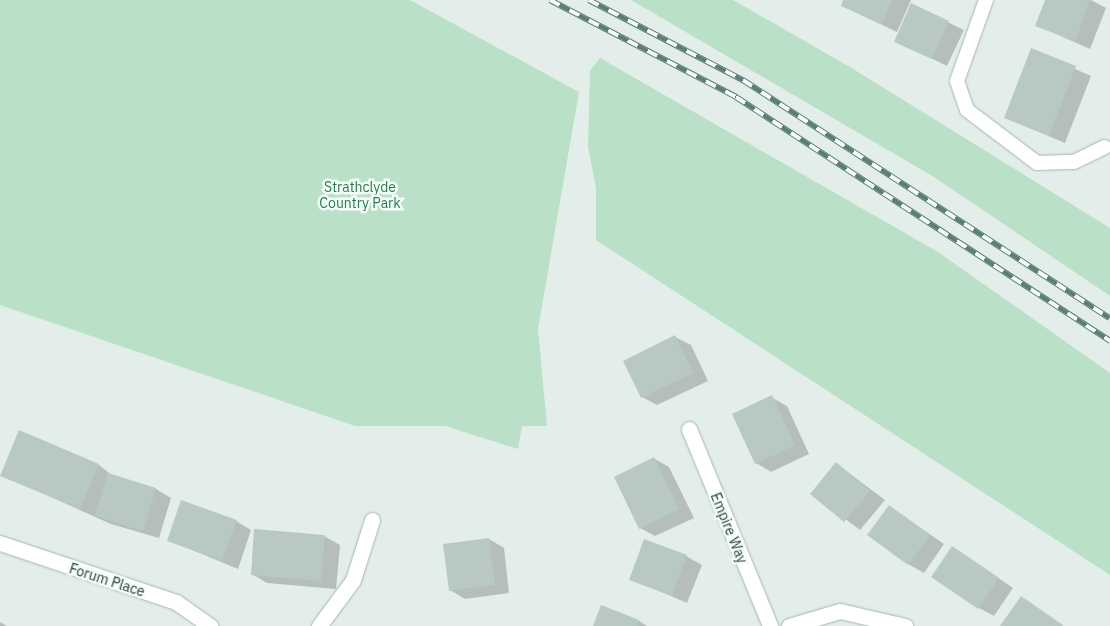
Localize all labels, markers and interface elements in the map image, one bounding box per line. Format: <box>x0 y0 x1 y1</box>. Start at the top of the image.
park label: Strathclyde Country Park <box>319 179 401 212</box>
street label: Empire Way <box>707 490 751 566</box>
street label: Forum Place <box>67 560 147 600</box>

